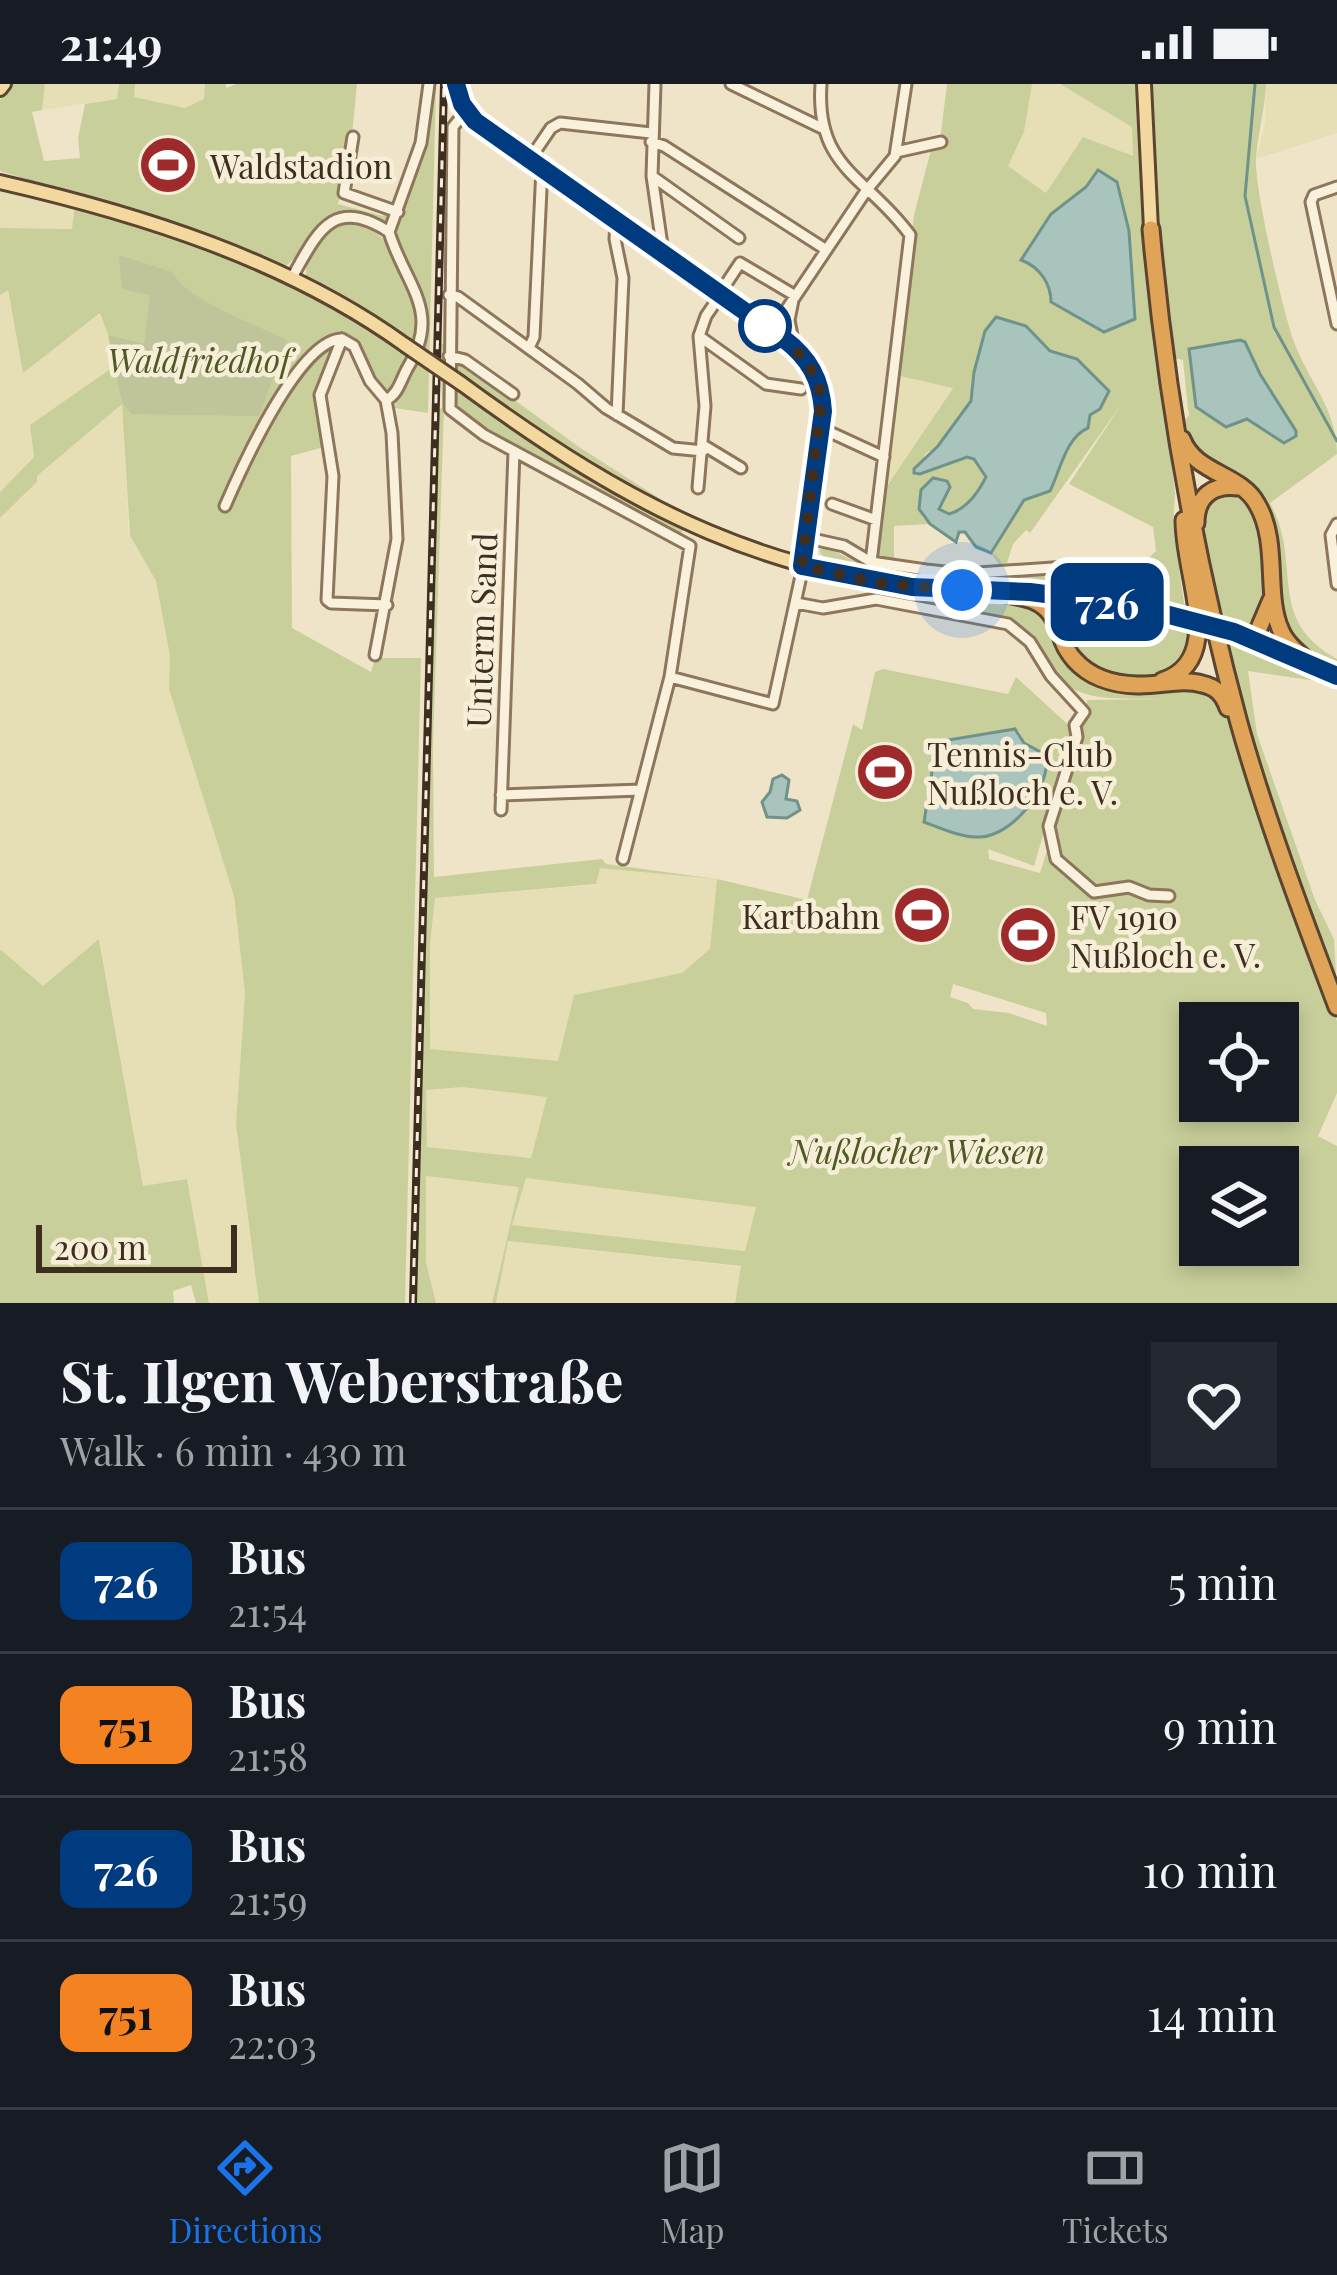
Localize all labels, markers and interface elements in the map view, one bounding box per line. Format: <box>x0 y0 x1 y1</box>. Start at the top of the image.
text: 21:49 <box>60 12 162 72</box>
sports icon: Waldstadion <box>137 134 199 196</box>
place label: Waldstadion <box>209 143 393 187</box>
unlabelled marker <box>740 301 790 351</box>
park label: Waldfriedhof <box>107 337 296 381</box>
street label: Unterm Sand <box>455 532 505 728</box>
your location <box>932 560 992 620</box>
line badge: 726 <box>1038 563 1176 641</box>
text: 726 <box>1075 574 1139 630</box>
place label: Tennis-Club Nußloch e. V. <box>927 731 1118 813</box>
sports icon: Tennis-Club Nußloch e. V. <box>854 741 916 803</box>
sports icon: Kartbahn <box>891 884 953 946</box>
place label: Kartbahn <box>741 893 880 937</box>
place label: FV 1910 Nußloch e. V. <box>1070 894 1261 976</box>
sports icon: FV 1910 Nußloch e. V. <box>997 904 1059 966</box>
map controls <box>1179 1002 1299 1266</box>
button: locate <box>1179 1002 1299 1122</box>
park label: Nußlocher Wiesen <box>786 1128 1045 1172</box>
button: layers <box>1179 1146 1299 1266</box>
scale bar <box>36 1219 237 1272</box>
text: 200 m <box>54 1224 147 1268</box>
text: St. Ilgen Weberstraße <box>60 1341 623 1417</box>
button: heart <box>1151 1342 1277 1468</box>
text: Walk · 6 min · 430 m <box>60 1424 407 1476</box>
text: Bus <box>228 1525 306 1585</box>
text: 5 min <box>1168 1551 1277 1611</box>
text: 726 <box>94 1553 158 1609</box>
text: 21:54 <box>228 1585 307 1637</box>
text: Bus <box>228 1669 306 1729</box>
text: 9 min <box>1163 1695 1277 1755</box>
text: 751 <box>99 1697 153 1753</box>
text: 21:58 <box>228 1729 308 1781</box>
text: Bus <box>228 1813 306 1873</box>
text: 10 min <box>1142 1839 1277 1899</box>
text: 726 <box>94 1841 158 1897</box>
text: 21:59 <box>228 1873 308 1925</box>
text: Bus <box>228 1957 306 2017</box>
text: 14 min <box>1147 1983 1277 2043</box>
text: 751 <box>99 1985 153 2041</box>
text: 22:03 <box>228 2017 317 2069</box>
tab: Directions <box>168 2135 323 2251</box>
tab: Map <box>659 2135 725 2251</box>
tab: Tickets <box>1062 2135 1169 2251</box>

